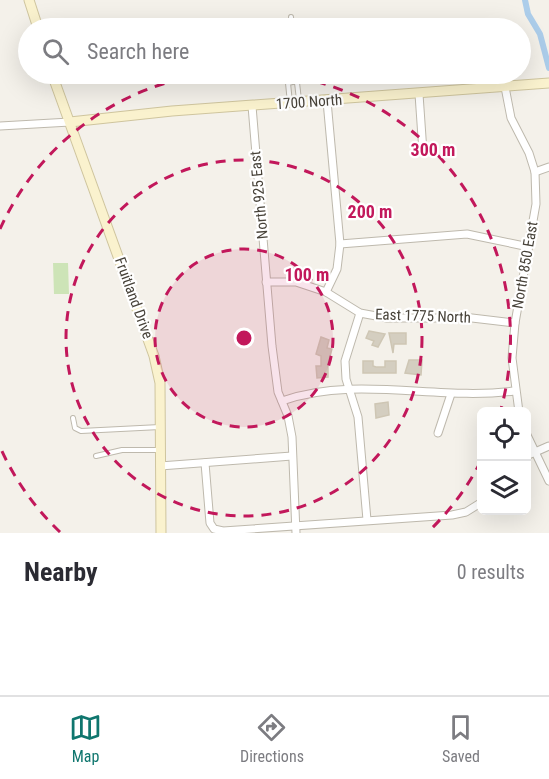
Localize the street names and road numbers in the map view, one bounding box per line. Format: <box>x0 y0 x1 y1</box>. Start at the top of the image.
street label: 1700 North <box>275 91 343 113</box>
street label: North 925 East <box>246 150 272 240</box>
street label: North 850 East <box>508 220 542 310</box>
street label: Fruitland Drive <box>111 255 157 341</box>
street label: East 1775 North <box>375 305 471 327</box>

